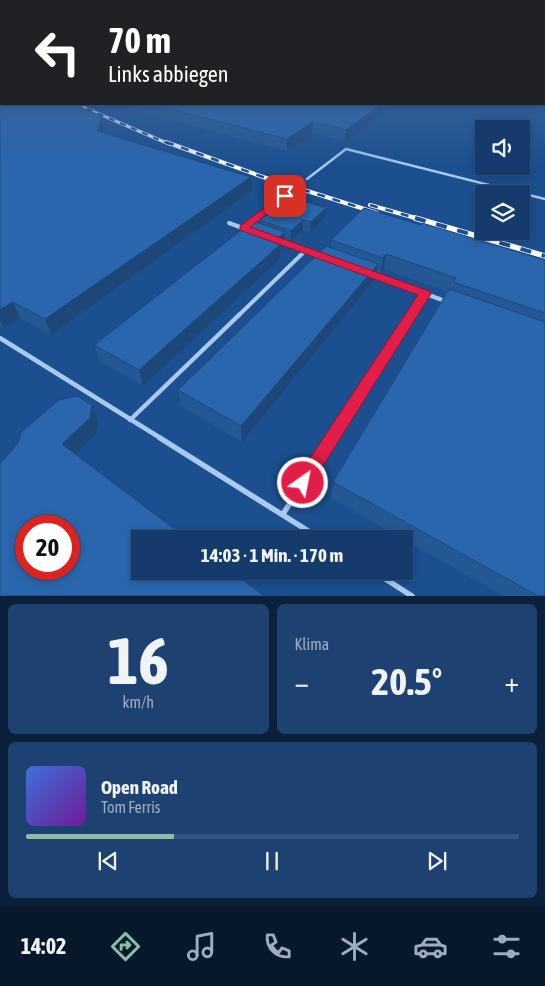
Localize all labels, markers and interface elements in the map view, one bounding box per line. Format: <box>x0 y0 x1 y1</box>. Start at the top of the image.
icon: left <box>25 20 90 85</box>
text: 70 m <box>108 20 171 60</box>
text: Links abbiegen <box>108 61 229 87</box>
map controls <box>475 120 530 240</box>
button: sound <box>475 120 530 175</box>
pin <box>264 175 306 217</box>
icon: arrive <box>271 182 299 210</box>
button: layers <box>475 185 530 240</box>
position arrow <box>276 456 328 508</box>
speed limit sign: 20 <box>15 515 80 580</box>
text: 14:03 · 1 Min. · 170 m <box>201 544 343 566</box>
text: 16 <box>108 623 169 698</box>
text: Klima <box>295 635 329 653</box>
text: 20.5° <box>371 660 442 703</box>
text: − <box>295 666 309 698</box>
text: + <box>504 666 519 698</box>
text: km/h <box>122 693 154 711</box>
text: Open Road <box>101 776 178 798</box>
text: Tom Ferris <box>101 798 160 816</box>
icon: previous <box>94 847 122 875</box>
icon: pause <box>258 847 286 875</box>
icon: next <box>423 847 451 875</box>
icon: directions <box>108 929 143 964</box>
icon: music <box>184 929 219 964</box>
icon: phone <box>260 929 295 964</box>
icon: climate <box>337 929 372 964</box>
icon: car <box>413 929 448 964</box>
icon: filters <box>489 929 524 964</box>
text: 14:02 <box>21 933 66 959</box>

